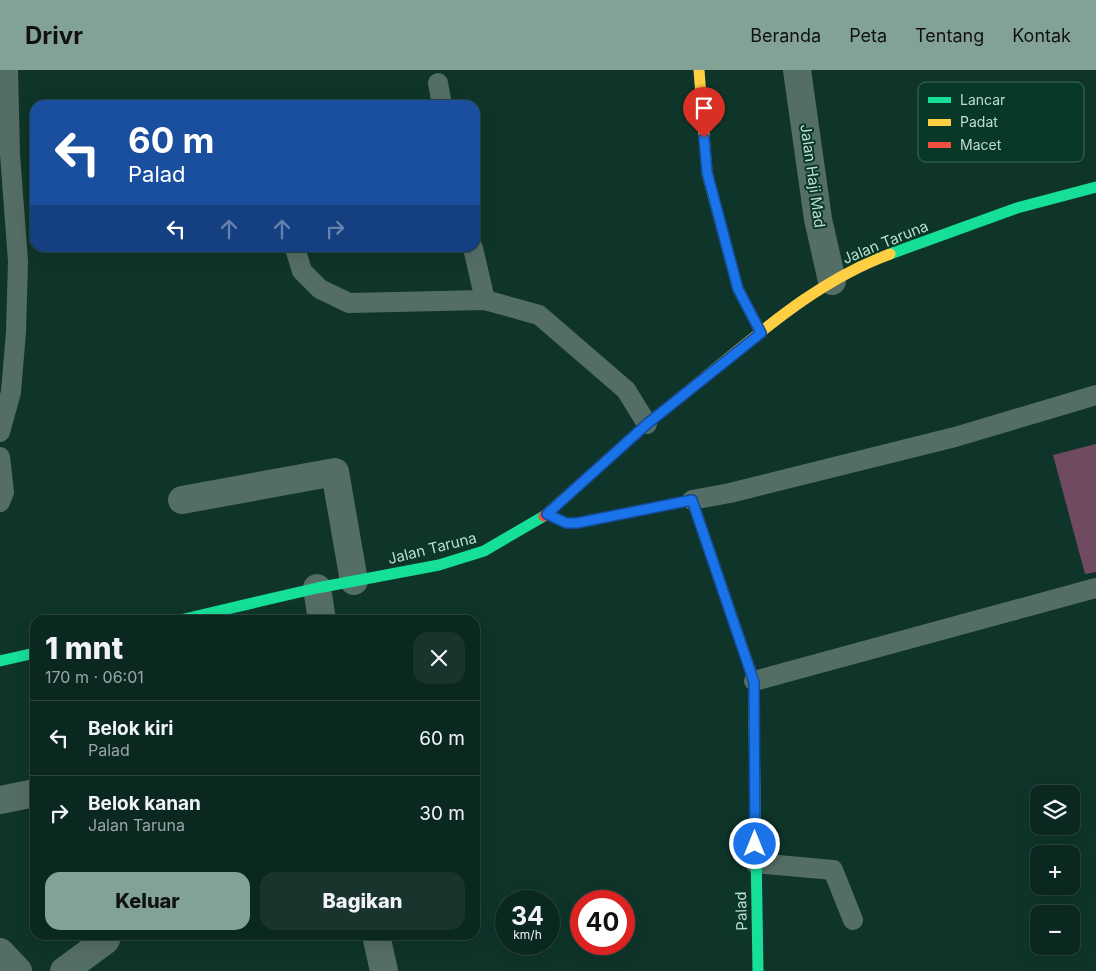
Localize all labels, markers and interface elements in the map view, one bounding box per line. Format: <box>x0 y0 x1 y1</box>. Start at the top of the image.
text: Drivr <box>25 21 83 50</box>
text: Beranda <box>750 25 821 46</box>
text: Peta <box>849 25 887 46</box>
text: Tentang <box>915 25 984 46</box>
text: Kontak <box>1012 25 1071 46</box>
legend <box>918 82 1084 162</box>
pin <box>683 87 725 138</box>
text: Lancar <box>960 91 1005 108</box>
icon: arrive <box>690 94 718 122</box>
text: Padat <box>960 113 998 130</box>
text: 60 m <box>128 119 215 161</box>
icon: left <box>45 120 110 185</box>
street label: Jalan Haji Mad <box>796 123 830 229</box>
text: Macet <box>960 136 1002 153</box>
text: Palad <box>128 161 186 187</box>
icon: left <box>162 215 190 243</box>
icon: ahead <box>215 215 243 243</box>
icon: ahead <box>268 215 296 243</box>
icon: right <box>321 215 349 243</box>
street label: Jalan Taruna <box>839 216 931 268</box>
street label: Jalan Taruna <box>386 528 478 568</box>
text: 1 mnt <box>45 630 123 666</box>
button: close <box>413 632 465 684</box>
text: 170 m · 06:01 <box>45 667 144 687</box>
text: Belok kiri <box>88 717 173 740</box>
icon: left <box>45 724 73 752</box>
text: 60 m <box>419 727 465 750</box>
text: Palad <box>88 740 130 760</box>
map controls <box>1030 785 1080 955</box>
button: layers <box>1030 785 1080 835</box>
text: Belok kanan <box>88 792 201 815</box>
icon: right <box>45 799 73 827</box>
text: 30 m <box>419 802 465 825</box>
text: Jalan Taruna <box>88 815 185 835</box>
position arrow <box>728 817 780 869</box>
button: + <box>1030 845 1080 895</box>
button: Keluar <box>45 872 250 930</box>
button: Bagikan <box>260 872 465 930</box>
speed limit sign: 40 <box>570 890 635 955</box>
street label: Palad <box>731 891 751 931</box>
text: 34 <box>511 901 544 931</box>
button: − <box>1030 905 1080 955</box>
text: km/h <box>513 927 542 942</box>

